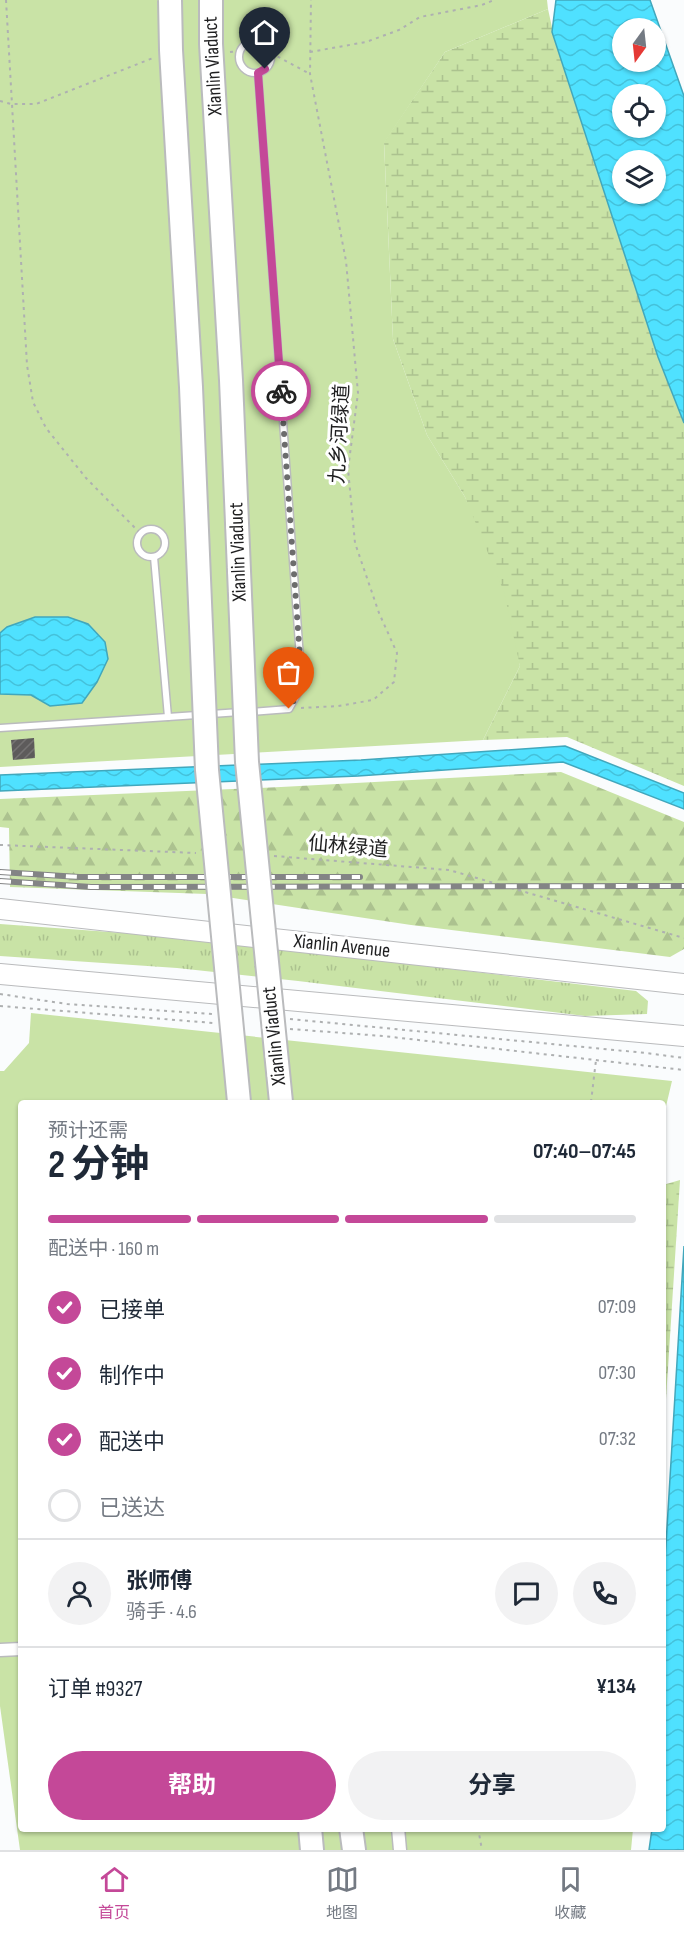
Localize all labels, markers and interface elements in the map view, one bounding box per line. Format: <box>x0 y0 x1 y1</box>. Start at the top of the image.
pin <box>239 7 290 69</box>
street label: Xianlin Viaduct <box>198 16 228 117</box>
icon: home <box>248 16 281 49</box>
north arrow <box>612 18 666 72</box>
map controls <box>612 18 666 204</box>
button: locate <box>612 84 666 138</box>
button: layers <box>612 150 666 204</box>
courier <box>251 361 311 421</box>
icon: bike <box>265 375 298 408</box>
street label: 九乡河绿道 <box>325 383 355 485</box>
street label: Xianlin Viaduct <box>224 502 252 603</box>
pin <box>263 647 314 709</box>
icon: bag <box>272 656 305 689</box>
street label: 仙林绿道 <box>307 832 389 862</box>
street label: Xianlin Avenue <box>292 929 391 963</box>
street label: Xianlin Viaduct <box>257 985 291 1088</box>
text: 预计还需 <box>48 1119 128 1143</box>
text: 07:40–07:45 <box>533 1138 636 1165</box>
text: 2 分钟 <box>48 1142 149 1189</box>
text: 配送中 · 160 m <box>48 1237 159 1261</box>
icon: check <box>48 1291 81 1324</box>
text: 07:09 <box>598 1295 636 1319</box>
text: 已接单 <box>99 1297 165 1324</box>
icon: check <box>48 1357 81 1390</box>
text: 07:30 <box>598 1361 636 1385</box>
text: 制作中 <box>99 1363 165 1390</box>
icon: check <box>48 1423 81 1456</box>
text: 07:32 <box>599 1427 636 1451</box>
text: 配送中 <box>99 1429 165 1456</box>
text: 已送达 <box>99 1495 165 1522</box>
button: person <box>48 1562 111 1625</box>
button: chat <box>495 1562 558 1625</box>
button: phone <box>573 1562 636 1625</box>
text: 张师傅 <box>126 1568 192 1595</box>
text: 骑手 · 4.6 <box>126 1600 197 1624</box>
text: ¥134 <box>596 1673 636 1700</box>
text: 订单 #9327 <box>48 1676 142 1703</box>
button: 帮助 <box>48 1751 336 1820</box>
button: 分享 <box>348 1751 636 1820</box>
tab: 首页 <box>98 1863 131 1923</box>
tab: 地图 <box>326 1863 359 1923</box>
tab: 收藏 <box>554 1863 587 1923</box>

